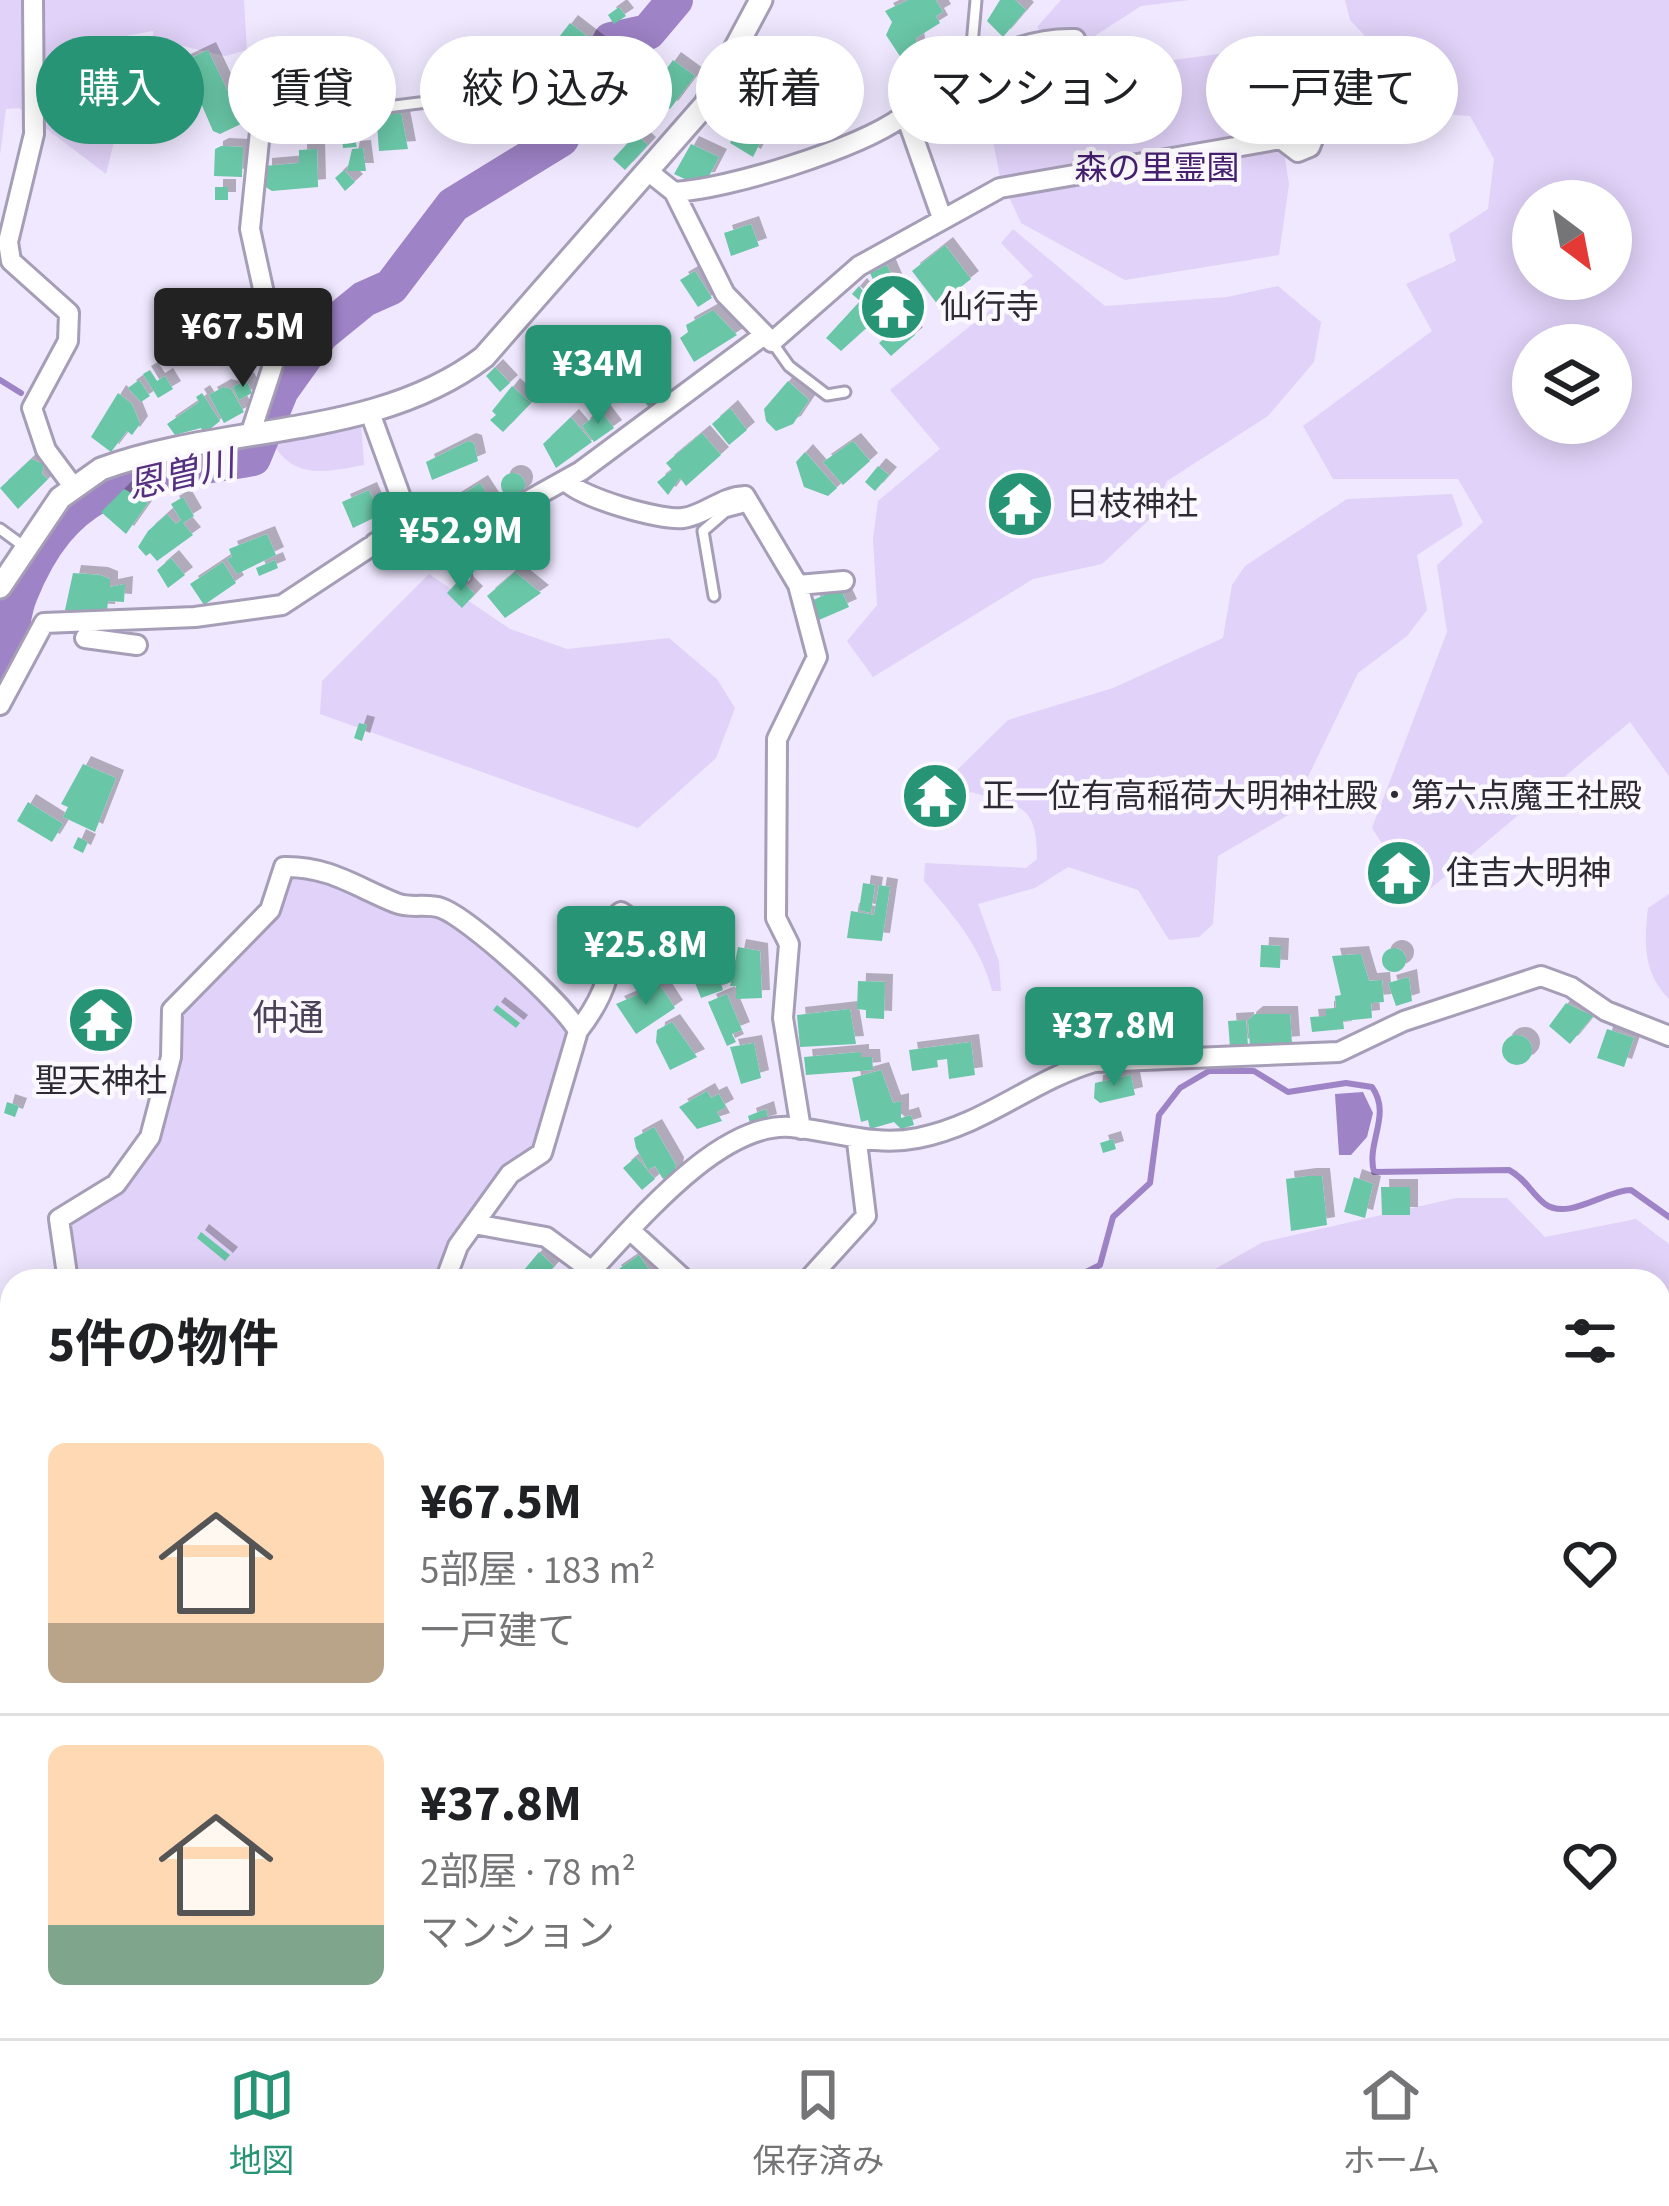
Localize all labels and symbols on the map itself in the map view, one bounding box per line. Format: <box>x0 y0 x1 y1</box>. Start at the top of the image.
park label: 森の里霊園 <box>1075 145 1240 192</box>
north arrow <box>1512 180 1632 300</box>
temple icon: 仙行寺 <box>858 272 928 342</box>
place label: 仙行寺 <box>940 284 1039 331</box>
pin: ¥67.5M <box>145 288 341 390</box>
pin: ¥34M <box>527 325 669 427</box>
water label: 恩曽川 <box>123 437 243 512</box>
temple icon: 日枝神社 <box>985 469 1055 539</box>
place label: 日枝神社 <box>1066 481 1198 528</box>
pin: ¥52.9M <box>363 492 559 594</box>
temple icon: 正一位有高稲荷大明神社殿・第六点魔王社殿 <box>900 761 970 831</box>
place label: 正一位有高稲荷大明神社殿・第六点魔王社殿 <box>982 773 1642 820</box>
temple icon: 住吉大明神 <box>1364 838 1434 908</box>
place label: 住吉大明神 <box>1446 850 1611 897</box>
pin: ¥25.8M <box>548 906 744 1008</box>
temple icon: 聖天神社 <box>66 985 136 1055</box>
pin: ¥37.8M <box>1016 987 1212 1089</box>
district label: 仲通 <box>252 993 324 1044</box>
place label: 聖天神社 <box>35 1058 167 1105</box>

